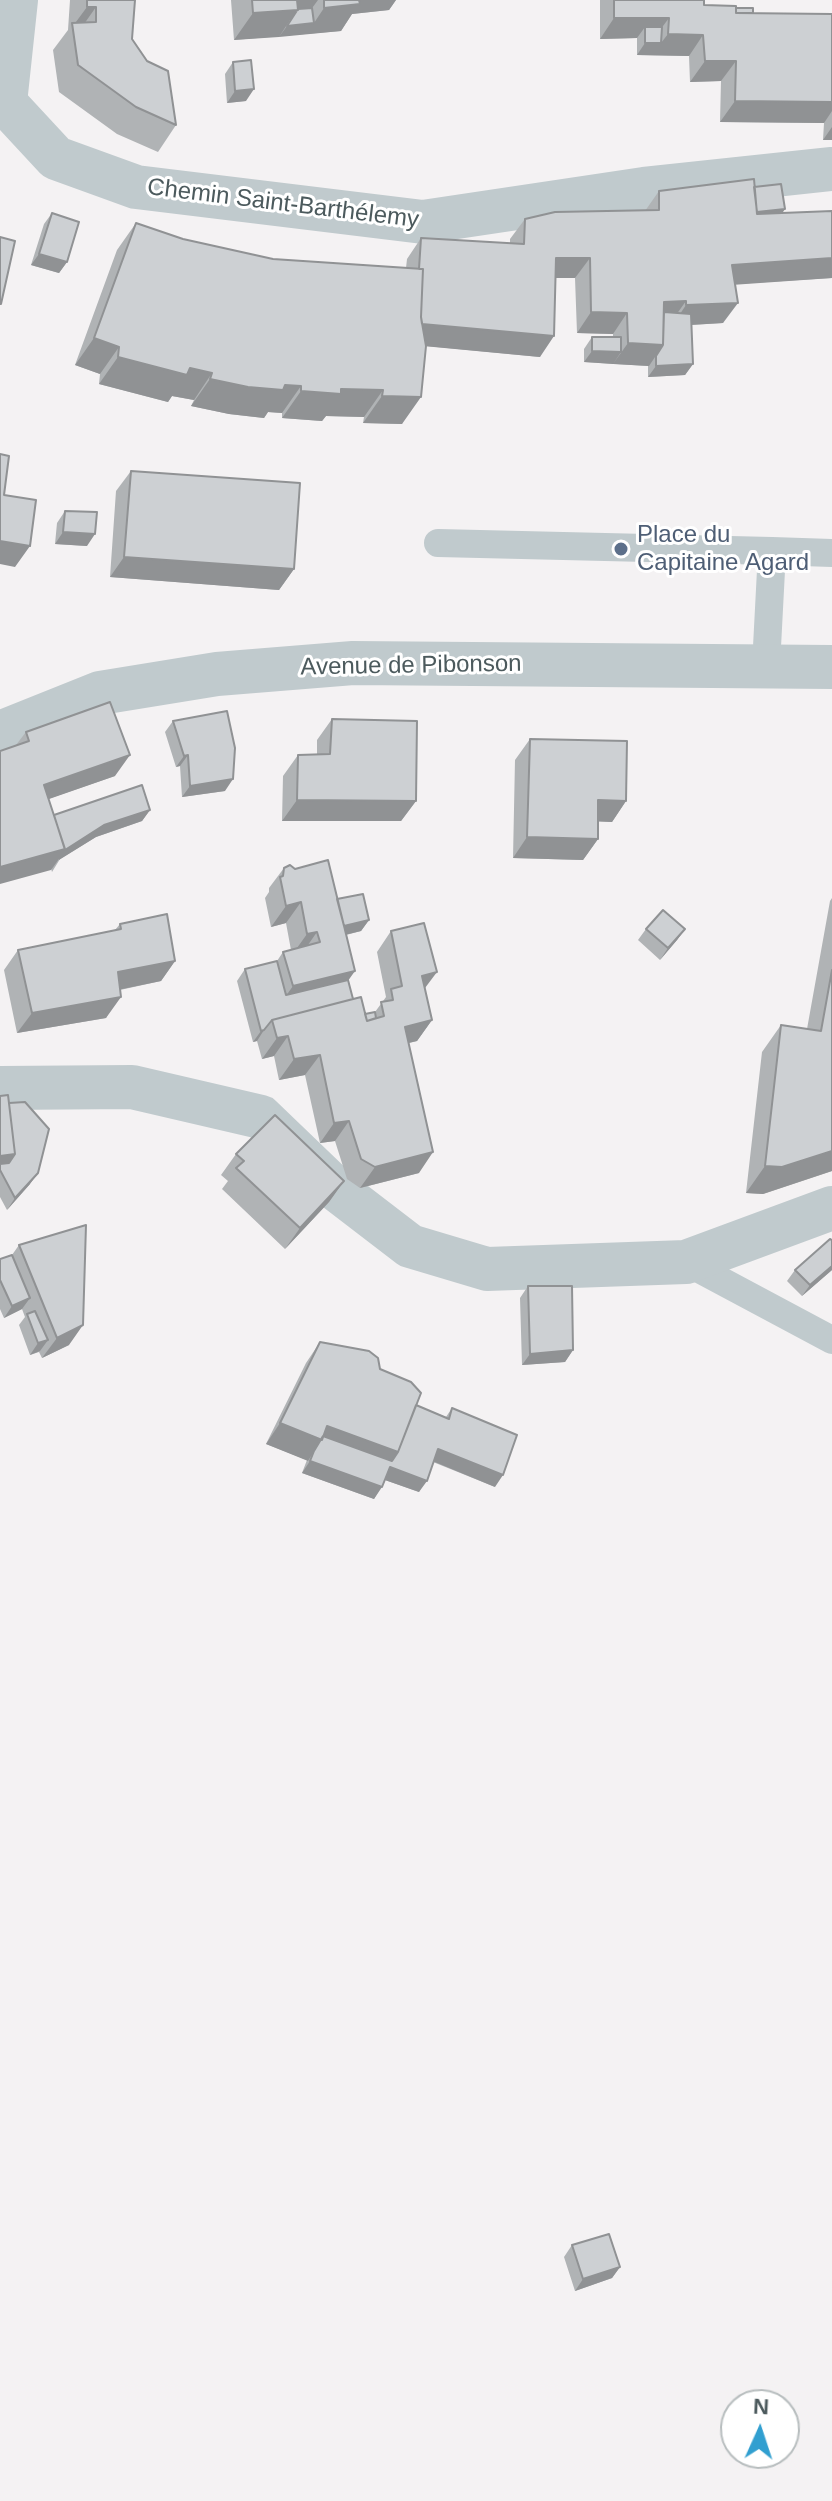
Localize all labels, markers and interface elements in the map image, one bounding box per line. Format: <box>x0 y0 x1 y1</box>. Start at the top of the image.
street label: Chemin Saint-Barthélemy <box>146 173 420 235</box>
place label: Place du Capitaine Agard <box>637 521 809 577</box>
marker: Place du Capitaine Agard <box>612 540 630 558</box>
street label: Avenue de Pibonson <box>300 650 522 682</box>
north arrow <box>720 2389 800 2469</box>
text: N <box>753 2394 770 2419</box>

